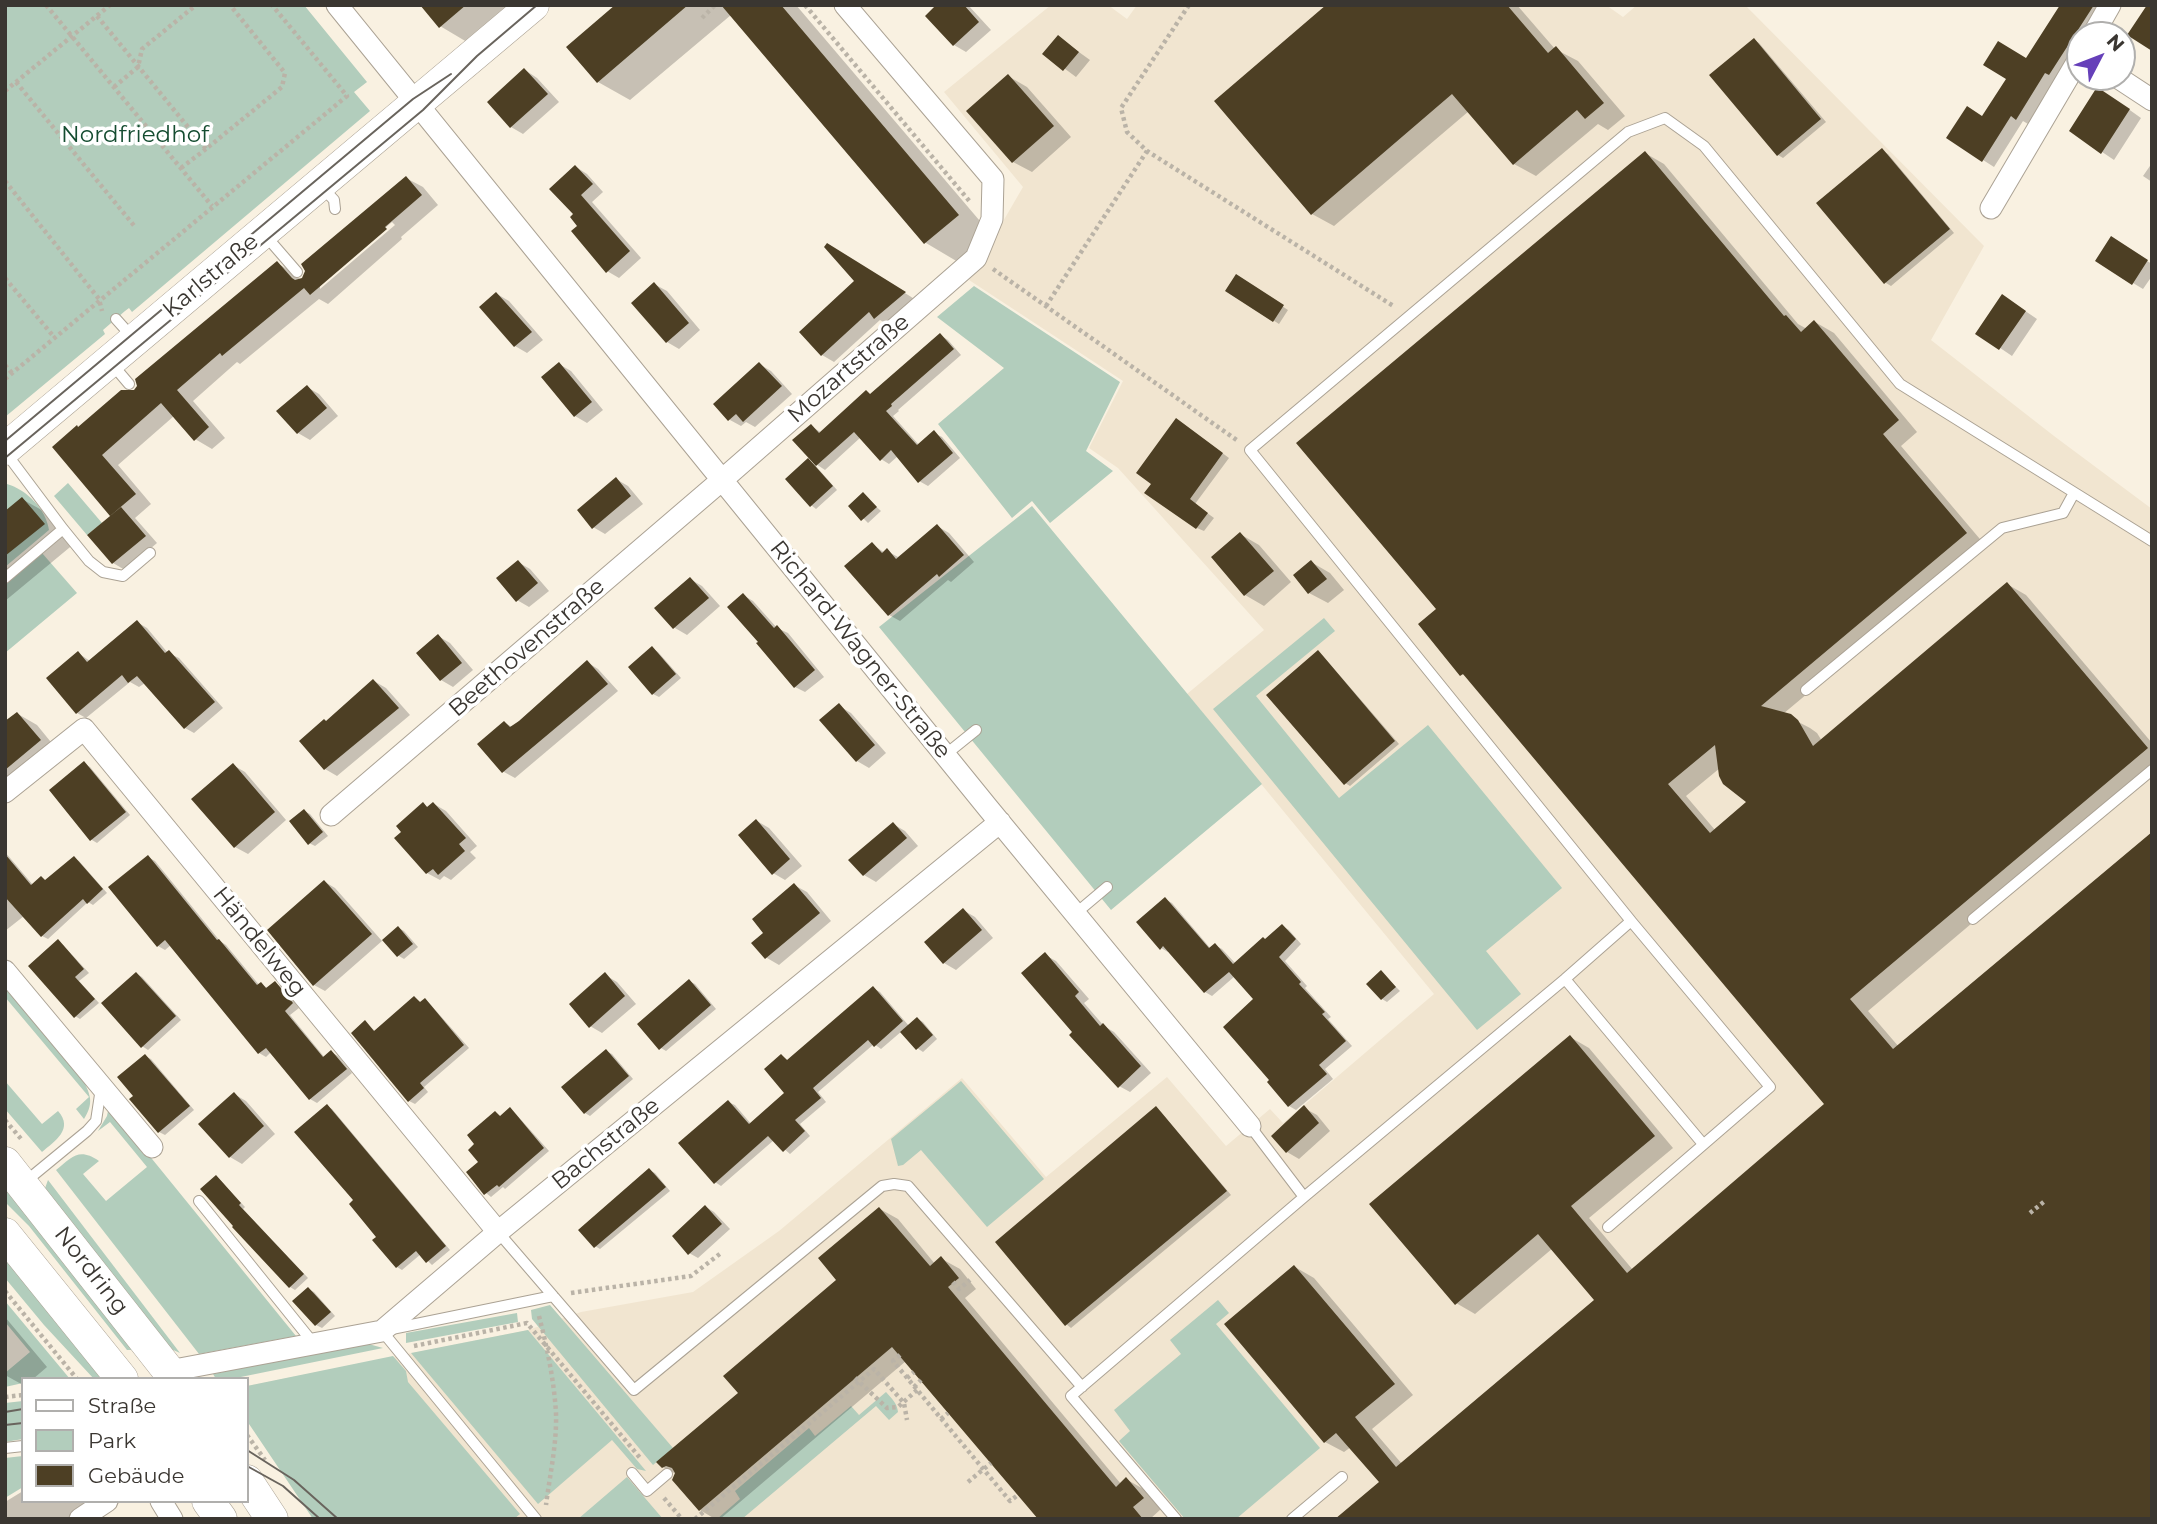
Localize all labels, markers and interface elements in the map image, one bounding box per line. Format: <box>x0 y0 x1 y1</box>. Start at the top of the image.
north arrow <box>2066 21 2136 91</box>
text: N <box>2102 30 2129 56</box>
park label: Nordfriedhof <box>61 121 209 149</box>
street label: Karlstraße <box>158 228 264 324</box>
street label: Mozartstraße <box>783 309 915 429</box>
street label: Richard-Wagner-Straße <box>764 535 956 765</box>
street label: Beethovenstraße <box>443 573 611 723</box>
street label: Händelweg <box>206 882 312 1002</box>
street label: Bachstraße <box>546 1092 666 1196</box>
street label: Nordring <box>48 1221 134 1321</box>
legend <box>21 1377 248 1503</box>
text: Straße <box>88 1393 156 1418</box>
text: Park <box>88 1428 136 1453</box>
text: Gebäude <box>88 1463 185 1488</box>

